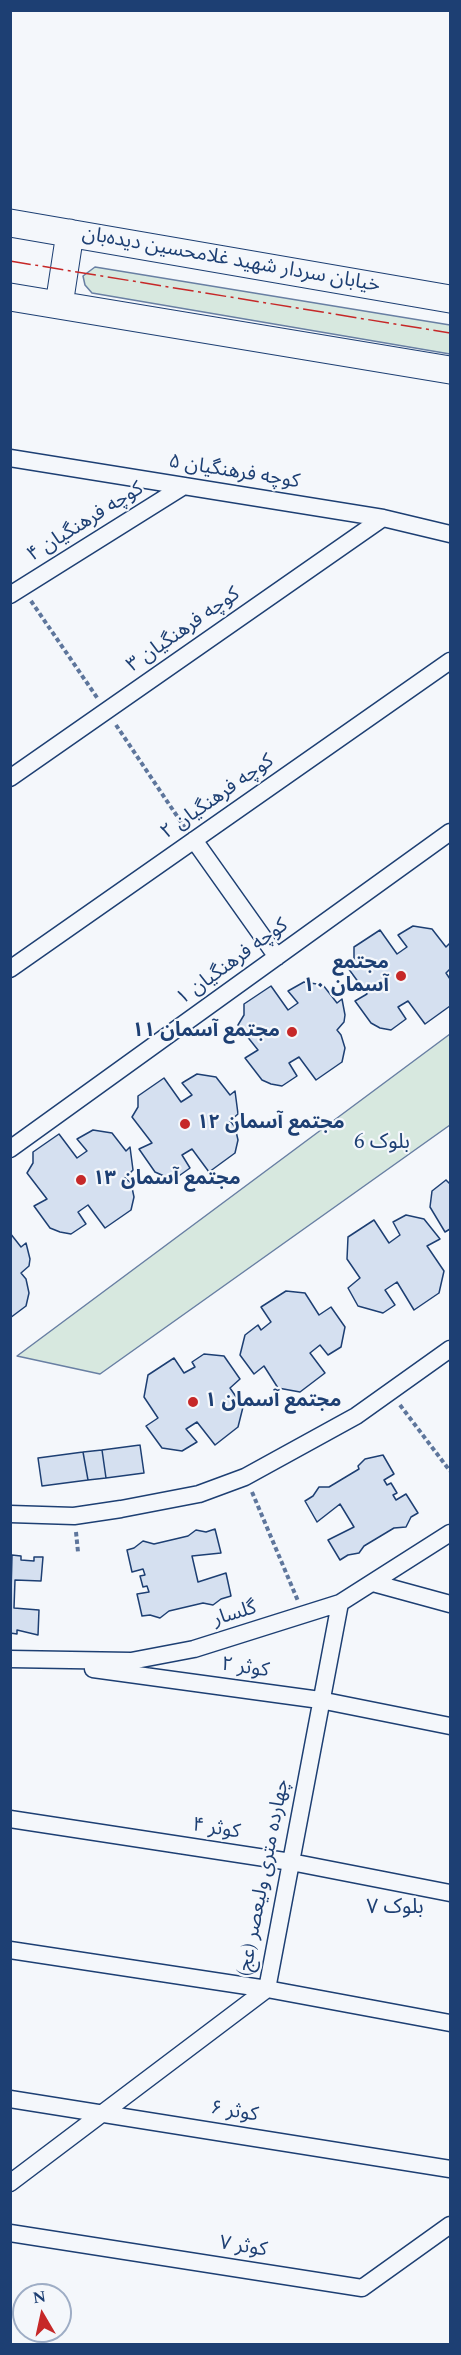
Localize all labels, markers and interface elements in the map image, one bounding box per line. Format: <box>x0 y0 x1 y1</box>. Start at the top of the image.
street label: خیابان سردار شهید غلامحسین دیده‌بان <box>80 223 382 299</box>
street label: کوچه فرهنگیان ۵ <box>167 451 301 495</box>
street label: کوچه فرهنگیان ۴ <box>24 478 148 568</box>
street label: کوچه فرهنگیان ۳ <box>123 583 245 679</box>
street label: کوچه فرهنگیان ۲ <box>157 750 279 846</box>
street label: کوچه فرهنگیان ۱ <box>172 914 294 1012</box>
place label: مجتمع آسمان ۱۰ <box>303 952 389 999</box>
marker: مجتمع آسمان ۱۰ <box>394 969 408 983</box>
place label: مجتمع آسمان ۱۱ <box>132 1020 280 1044</box>
marker: مجتمع آسمان ۱۱ <box>285 1025 299 1039</box>
place label: مجتمع آسمان ۱۲ <box>197 1112 345 1136</box>
marker: مجتمع آسمان ۱۲ <box>178 1117 192 1131</box>
district label: بلوک 6 <box>354 1131 410 1157</box>
place label: مجتمع آسمان ۱۳ <box>93 1168 241 1192</box>
marker: مجتمع آسمان ۱۳ <box>74 1173 88 1187</box>
place label: مجتمع آسمان ۱ <box>205 1390 341 1414</box>
marker: مجتمع آسمان ۱ <box>186 1395 200 1409</box>
street label: گلسار <box>210 1597 260 1633</box>
street label: کوثر ۲ <box>220 1654 270 1684</box>
street label: چهارده متری ولیعصر (عج) <box>234 1777 296 1979</box>
street label: کوثر ۴ <box>190 1814 242 1846</box>
district label: بلوک ۷ <box>366 1896 424 1922</box>
street label: کوثر ۶ <box>208 2097 260 2129</box>
street label: کوثر ۷ <box>217 2232 269 2264</box>
north arrow <box>12 2283 72 2343</box>
text: N <box>31 2284 48 2310</box>

